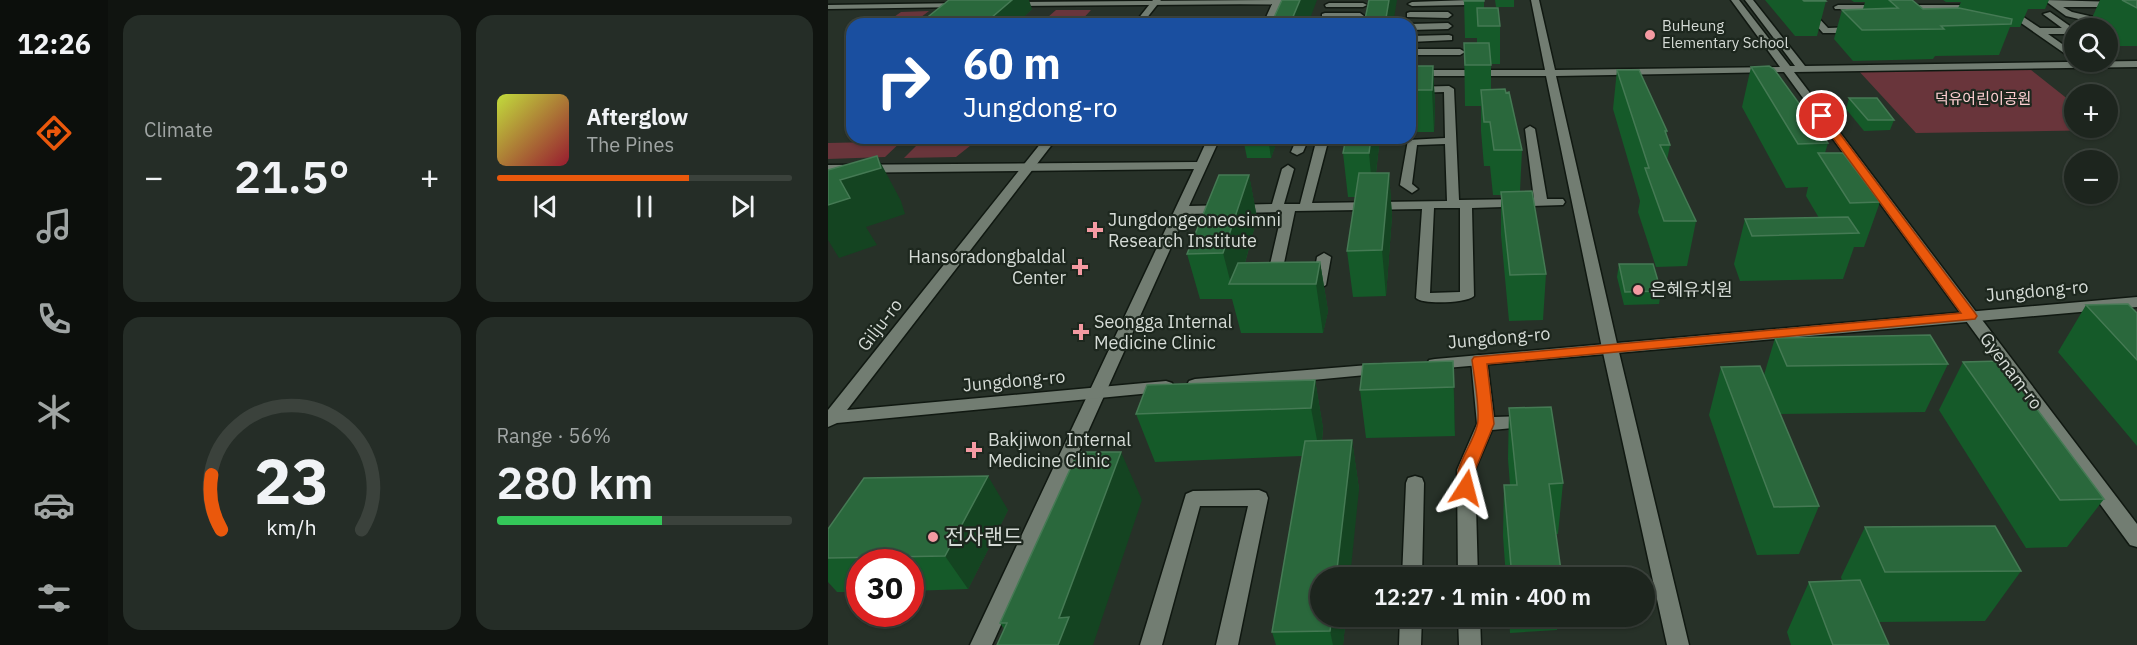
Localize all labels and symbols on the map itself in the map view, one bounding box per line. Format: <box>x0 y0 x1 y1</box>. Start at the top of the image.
place label: BuHeung Elementary School <box>1662 16 1789 52</box>
marker: BuHeung Elementary School <box>1643 28 1657 42</box>
park label: 덕유어린이공원 <box>1935 89 2031 108</box>
pin <box>1796 90 1847 141</box>
place label: Jungdongeoneosimni Research Institute <box>1108 208 1281 252</box>
marker: Jungdongeoneosimni Research Institute <box>1086 221 1104 239</box>
place label: Hansoradongbaldal Center <box>908 245 1066 289</box>
marker: Hansoradongbaldal Center <box>1071 258 1089 276</box>
street label: Jungdong-ro <box>1985 275 2089 306</box>
place label: 은혜유치원 <box>1650 278 1733 301</box>
marker: 은혜유치원 <box>1631 283 1645 297</box>
street label: Gilju-ro <box>852 294 907 356</box>
place label: Seongga Internal Medicine Clinic <box>1094 310 1232 354</box>
street label: Jungdong-ro <box>1447 322 1551 353</box>
marker: Seongga Internal Medicine Clinic <box>1072 323 1090 341</box>
street label: Gyenam-ro <box>1975 328 2048 414</box>
street label: Jungdong-ro <box>962 365 1066 396</box>
place label: Bakjiwon Internal Medicine Clinic <box>988 428 1131 472</box>
marker: Bakjiwon Internal Medicine Clinic <box>965 441 983 459</box>
position arrow <box>1434 456 1498 520</box>
place label: 전자랜드 <box>945 522 1022 550</box>
marker: 전자랜드 <box>926 530 940 544</box>
speed limit sign: 30 <box>846 549 924 627</box>

